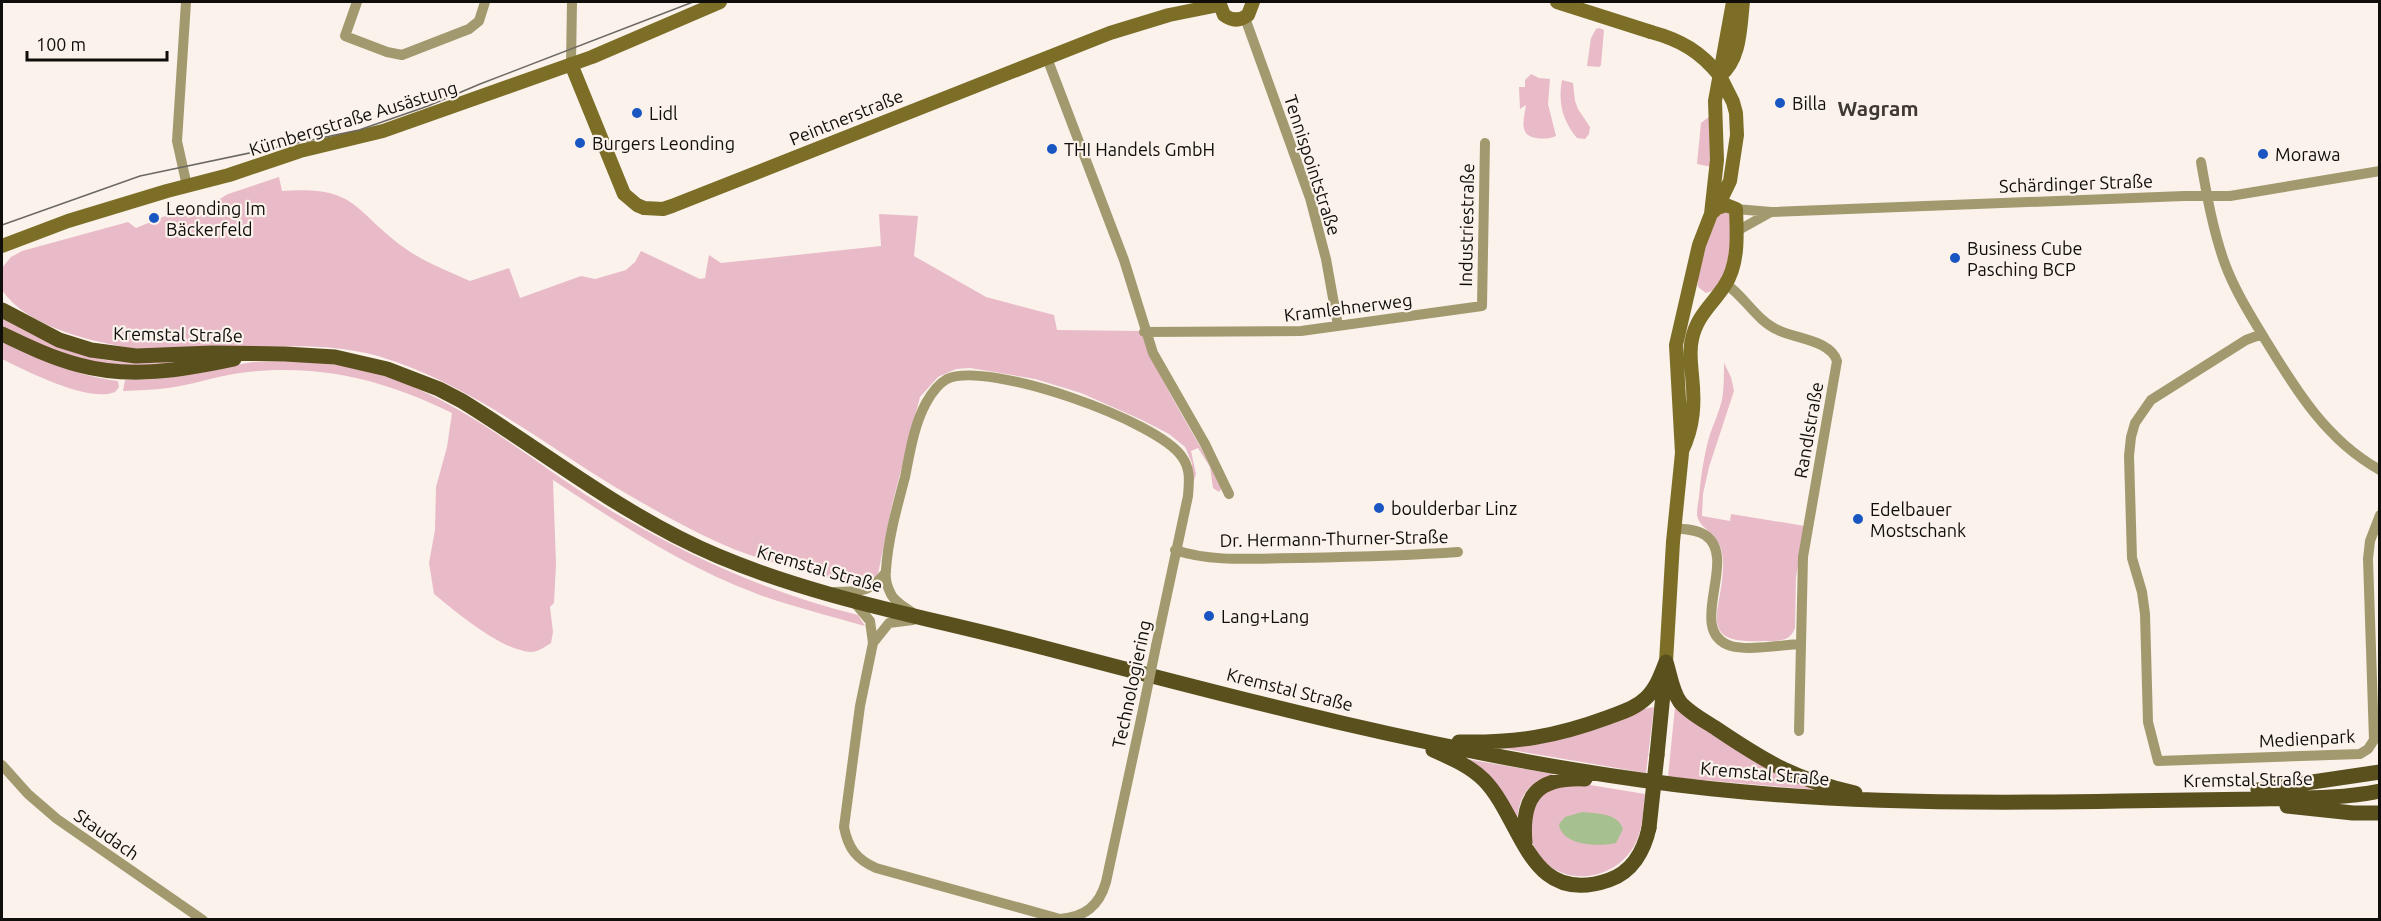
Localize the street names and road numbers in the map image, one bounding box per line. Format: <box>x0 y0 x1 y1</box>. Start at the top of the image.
street label: Kürnbergstraße Ausästung <box>247 77 459 159</box>
street label: Peintnerstraße <box>786 85 906 149</box>
street label: Tennispointstraße <box>1281 92 1345 238</box>
street label: Industriestraße <box>1455 163 1477 287</box>
street label: Schärdinger Straße <box>1999 170 2153 196</box>
street label: Kramlehnerweg <box>1283 289 1413 325</box>
street label: Kremstal Straße <box>113 323 243 345</box>
street label: Randlstraße <box>1790 380 1826 480</box>
street label: Dr. Hermann-Thurner-Straße <box>1219 526 1449 550</box>
street label: Kremstal Straße <box>755 541 885 595</box>
street label: Technologiering <box>1108 618 1154 750</box>
street label: Kremstal Straße <box>1225 664 1355 714</box>
street label: Medienpark <box>2258 725 2356 751</box>
street label: Kremstal Straße <box>1700 757 1830 789</box>
street label: Kremstal Straße <box>2183 768 2313 790</box>
street label: Staudach <box>71 804 143 864</box>

